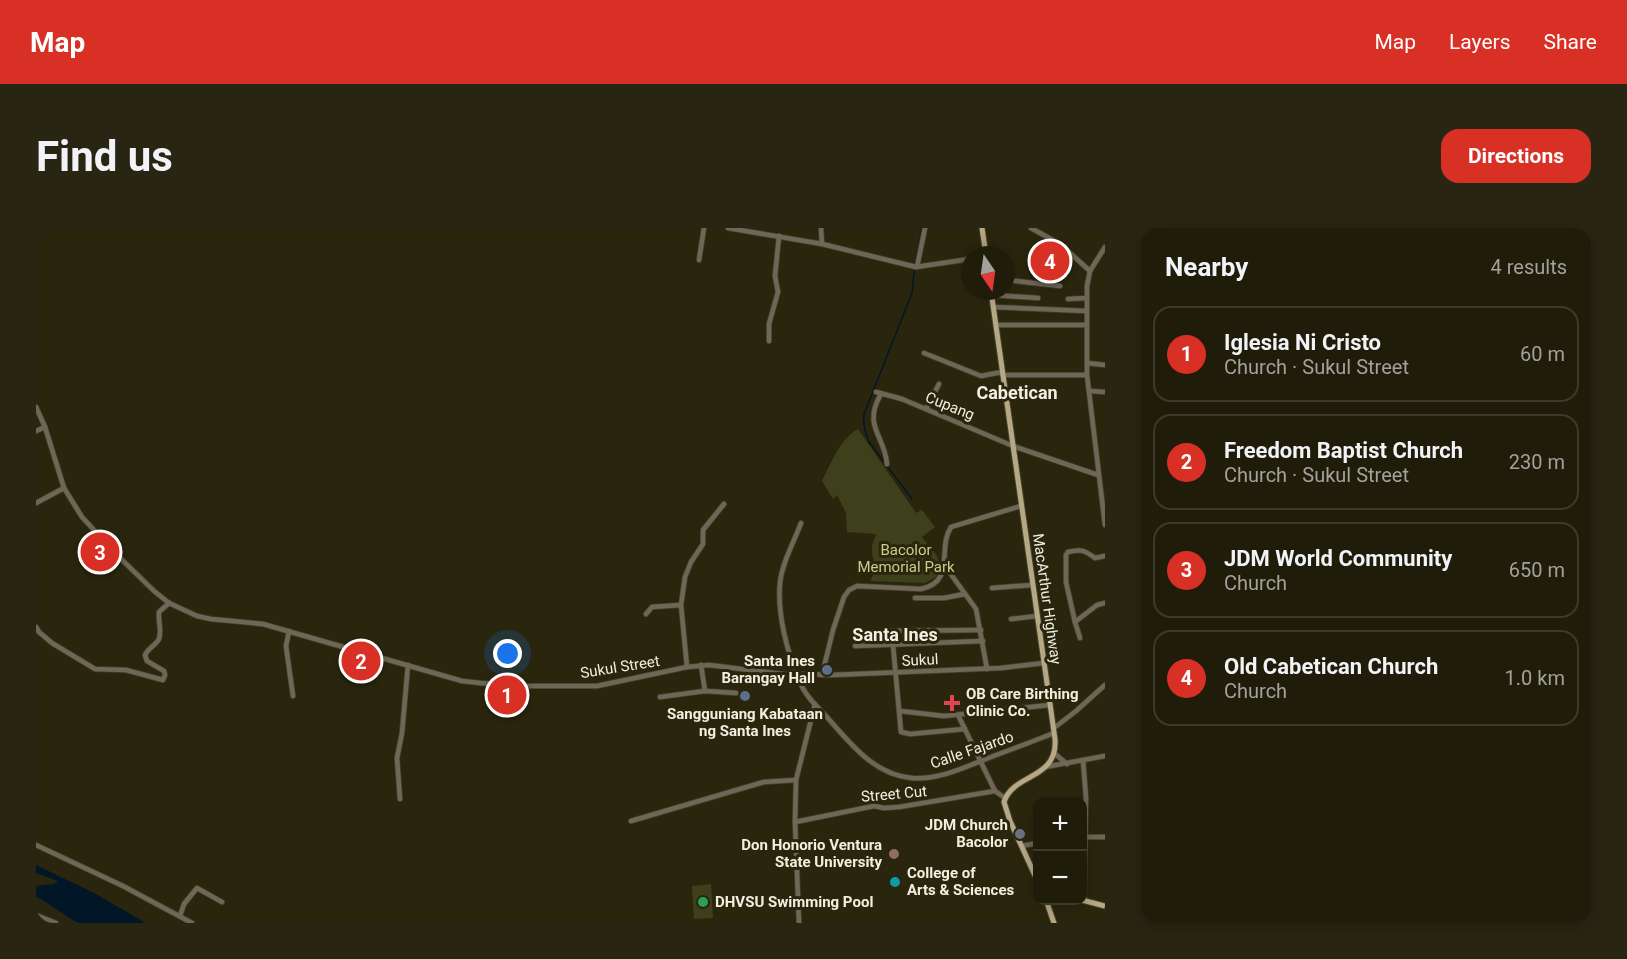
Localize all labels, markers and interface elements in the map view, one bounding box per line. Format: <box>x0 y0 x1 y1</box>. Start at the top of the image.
text: Map <box>30 26 85 59</box>
text: Map <box>1374 30 1416 54</box>
text: Layers <box>1449 30 1510 54</box>
text: Share <box>1543 30 1597 54</box>
button: Directions <box>1441 129 1591 183</box>
text: Find us <box>36 132 173 181</box>
pin: 4 <box>1030 238 1070 284</box>
north arrow <box>961 246 1015 300</box>
text: Nearby <box>1165 252 1248 282</box>
text: 4 results <box>1491 255 1567 279</box>
text: Iglesia Ni Cristo <box>1224 330 1381 355</box>
text: 1 <box>1181 342 1192 366</box>
text: 60 m <box>1520 342 1565 366</box>
text: Church · Sukul Street <box>1224 355 1409 379</box>
district label: Cabetican <box>976 382 1058 403</box>
street label: Cupang <box>923 388 977 424</box>
text: Freedom Baptist Church <box>1224 438 1463 463</box>
text: 2 <box>1181 450 1192 474</box>
text: 230 m <box>1509 450 1565 474</box>
text: Church · Sukul Street <box>1224 463 1409 487</box>
pin: 3 <box>80 530 120 574</box>
street label: MacArthur Highway <box>1029 532 1065 666</box>
park label: Bacolor Memorial Park <box>857 541 955 576</box>
text: JDM World Community <box>1224 546 1452 571</box>
text: 3 <box>1181 558 1192 582</box>
text: 650 m <box>1509 558 1565 582</box>
text: Church <box>1224 571 1287 595</box>
district label: Santa Ines <box>852 624 938 645</box>
pin: 2 <box>342 638 380 684</box>
your location <box>493 639 522 668</box>
street label: Sukul <box>901 650 939 670</box>
street label: Sukul Street <box>579 652 661 682</box>
place label: Santa Ines Barangay Hall <box>721 652 815 687</box>
text: Old Cabetican Church <box>1224 654 1438 679</box>
marker: Santa Ines Barangay Hall <box>820 663 834 677</box>
text: 4 <box>1181 666 1192 690</box>
text: 1.0 km <box>1505 666 1565 690</box>
pin: 1 <box>488 672 526 718</box>
text: Church <box>1224 679 1287 703</box>
place label: OB Care Birthing Clinic Co. <box>966 685 1079 720</box>
marker: Sangguniang Kabataan ng Santa Ines <box>738 689 752 703</box>
marker: OB Care Birthing Clinic Co. <box>943 694 961 712</box>
place label: Sangguniang Kabataan ng Santa Ines <box>667 705 823 740</box>
street label: Calle Fajardo <box>928 727 1016 773</box>
street label: Street Cut <box>860 782 928 806</box>
map controls <box>1033 797 1087 905</box>
button: + <box>1033 797 1087 851</box>
place label: JDM Church Bacolor <box>925 816 1009 851</box>
marker: JDM Church Bacolor <box>1013 827 1027 841</box>
place label: Don Honorio Ventura State University <box>741 836 882 871</box>
marker: Don Honorio Ventura State University <box>887 847 901 861</box>
button: − <box>1033 851 1087 905</box>
place label: College of Arts & Sciences <box>907 864 1014 899</box>
marker: College of Arts & Sciences <box>888 875 902 889</box>
place label: DHVSU Swimming Pool <box>715 893 873 911</box>
marker: DHVSU Swimming Pool <box>696 895 710 909</box>

